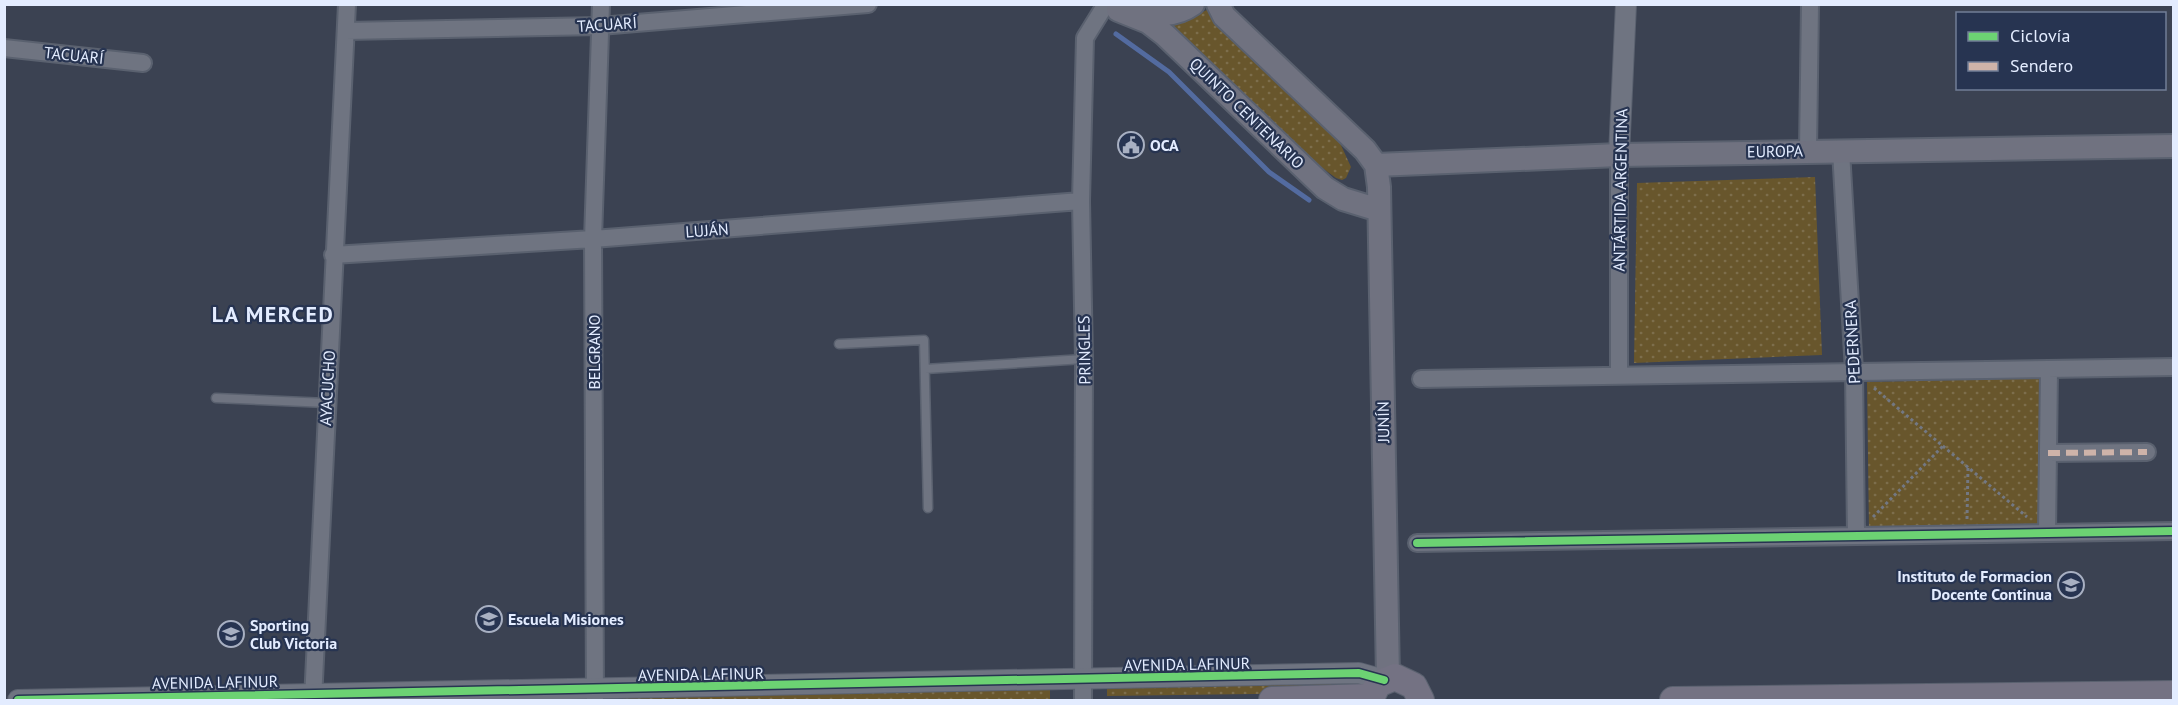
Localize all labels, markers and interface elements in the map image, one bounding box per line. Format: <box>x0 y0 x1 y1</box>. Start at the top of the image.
street label: TACUARÍ <box>576 12 638 36</box>
legend <box>1956 12 2166 90</box>
text: Ciclovía <box>2010 24 2070 47</box>
street label: TACUARÍ <box>43 42 105 68</box>
street label: QUINTO CENTENARIO <box>1186 53 1308 173</box>
text: Sendero <box>2010 54 2073 77</box>
street label: ANTÁRTIDA ARGENTINA <box>1609 108 1631 272</box>
public building icon: OCA <box>1116 130 1146 160</box>
place label: OCA <box>1150 135 1179 155</box>
street label: EUROPA <box>1747 141 1804 161</box>
street label: LUJÁN <box>685 219 729 241</box>
street label: PEDERNERA <box>1840 299 1864 384</box>
district label: LA MERCED <box>212 300 334 328</box>
street label: BELGRANO <box>584 314 604 390</box>
street label: PRINGLES <box>1073 315 1095 385</box>
street label: AYACUCHO <box>315 350 339 426</box>
street label: JUNÍN <box>1373 401 1393 444</box>
place label: Instituto de Formacion Docente Continua <box>1897 566 2052 604</box>
school or university icon: Instituto de Formacion Docente Continua <box>2056 570 2086 600</box>
school or university icon: Escuela Misiones <box>474 604 504 634</box>
place label: Escuela Misiones <box>508 609 624 629</box>
place label: Sporting Club Victoria <box>250 615 337 653</box>
school or university icon: Sporting Club Victoria <box>216 619 246 649</box>
street label: AVENIDA LAFINUR <box>1124 653 1250 675</box>
street label: AVENIDA LAFINUR <box>638 663 764 685</box>
street label: AVENIDA LAFINUR <box>152 671 278 693</box>

